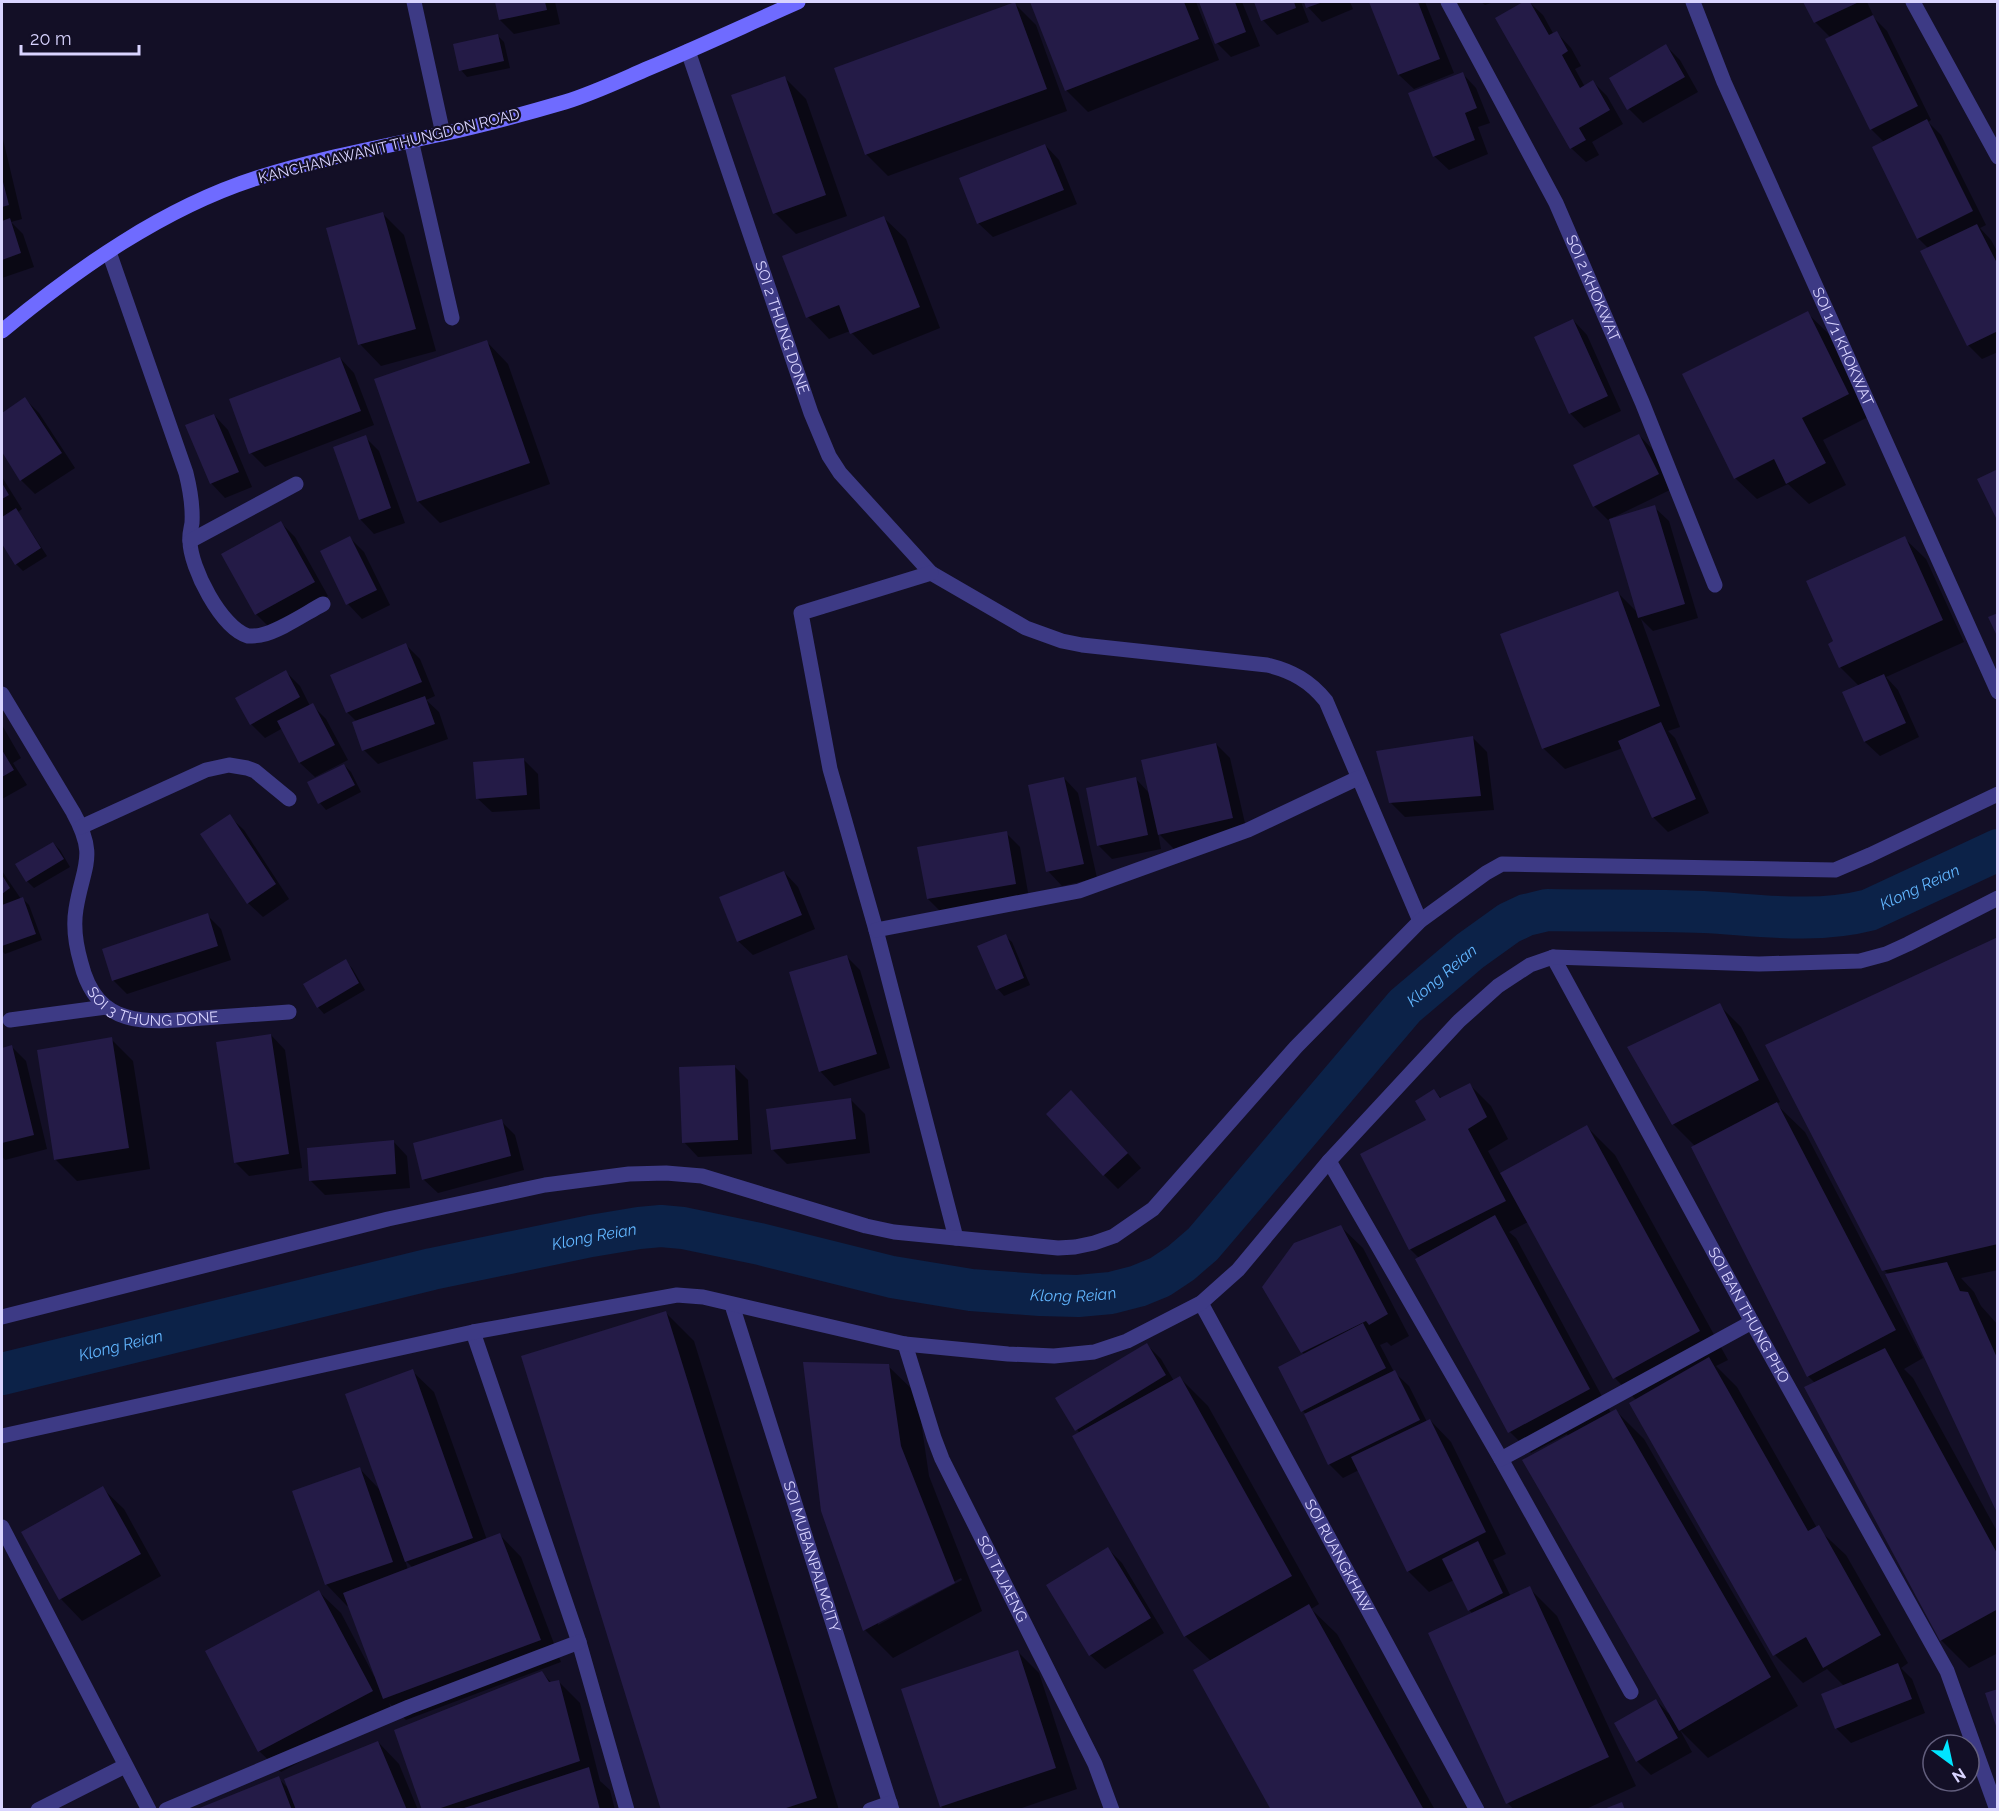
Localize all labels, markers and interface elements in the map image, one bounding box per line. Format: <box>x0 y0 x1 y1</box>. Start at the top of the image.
scale bar <box>21 18 140 56</box>
text: 20 m <box>30 28 72 49</box>
street label: KANCHANAWANIT THUNGDON ROAD <box>256 105 522 187</box>
street label: SOI 2 KHOKWAT <box>1562 232 1624 344</box>
street label: SOI 2 THUNG DONE <box>751 258 813 396</box>
street label: SOI 1/1 KHOKWAT <box>1808 285 1877 409</box>
water label: Klong Reian <box>1876 860 1962 913</box>
water label: Klong Reian <box>1403 940 1480 1010</box>
street label: SOI 3 THUNG DONE <box>83 983 219 1030</box>
water label: Klong Reian <box>550 1219 638 1253</box>
street label: SOI BAN THUNG PHO <box>1704 1244 1793 1386</box>
water label: Klong Reian <box>1030 1283 1118 1306</box>
water label: Klong Reian <box>77 1326 165 1364</box>
street label: SOI MUBANPALMCITY <box>779 1479 844 1635</box>
street label: SOI RUANGKHAW <box>1300 1496 1377 1616</box>
street label: SOI TAJAENG <box>973 1533 1031 1625</box>
north arrow <box>1921 1733 1981 1793</box>
text: N <box>1949 1764 1969 1786</box>

